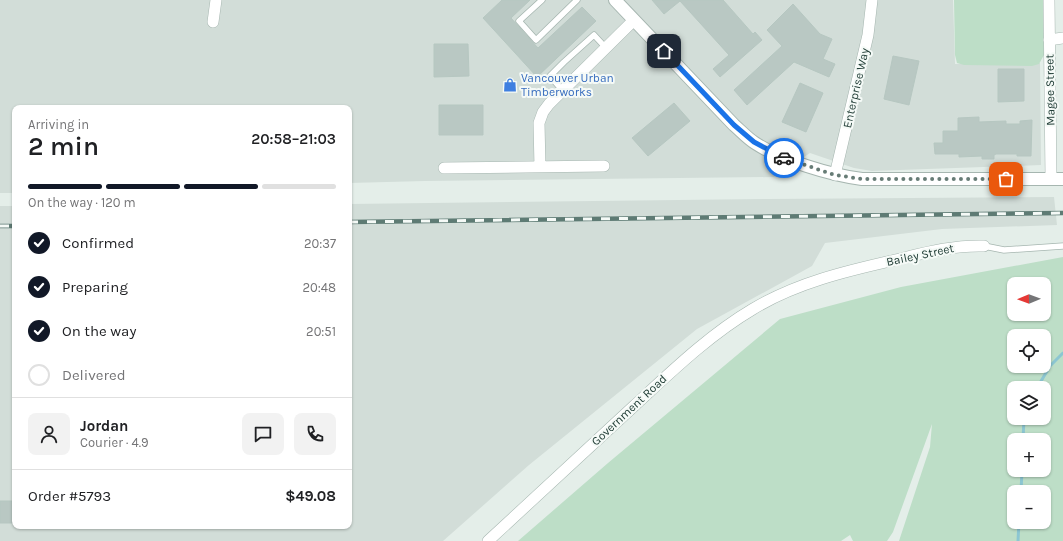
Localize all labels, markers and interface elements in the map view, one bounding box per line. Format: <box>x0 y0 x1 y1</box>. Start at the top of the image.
pin <box>647 34 681 68</box>
icon: home <box>653 40 675 62</box>
street label: Enterprise Way <box>840 46 872 129</box>
street label: Magee Street <box>1042 54 1058 126</box>
place label: Vancouver Urban Timberworks <box>521 71 614 99</box>
shop icon: Vancouver Urban Timberworks <box>502 77 518 93</box>
text: Arriving in <box>28 117 89 132</box>
text: 20:58–21:03 <box>251 130 336 148</box>
text: 2 min <box>28 131 99 162</box>
courier <box>764 138 804 178</box>
icon: car <box>773 147 795 169</box>
pin <box>989 162 1023 196</box>
icon: bag <box>995 168 1017 190</box>
text: On the way · 120 m <box>28 195 136 210</box>
icon: check <box>28 232 50 254</box>
text: Confirmed <box>62 234 134 252</box>
text: 20:37 <box>304 236 336 251</box>
street label: Bailey Street <box>885 241 955 269</box>
icon: check <box>28 276 50 298</box>
north arrow <box>1007 277 1051 321</box>
map controls <box>1007 277 1051 529</box>
text: Preparing <box>62 278 128 296</box>
text: 20:48 <box>303 280 336 295</box>
icon: check <box>28 320 50 342</box>
text: On the way <box>62 322 136 340</box>
text: 20:51 <box>306 324 336 339</box>
button: locate <box>1007 329 1051 373</box>
text: Delivered <box>62 366 126 384</box>
street label: Government Road <box>589 372 669 448</box>
button: layers <box>1007 381 1051 425</box>
button: person <box>28 413 70 455</box>
button: chat <box>242 413 284 455</box>
button: phone <box>294 413 336 455</box>
text: Jordan <box>80 417 128 435</box>
button: + <box>1007 433 1051 477</box>
text: Courier · 4.9 <box>80 435 149 450</box>
button: − <box>1007 485 1051 529</box>
text: Order #5793 <box>28 487 111 505</box>
text: $49.08 <box>285 487 336 505</box>

